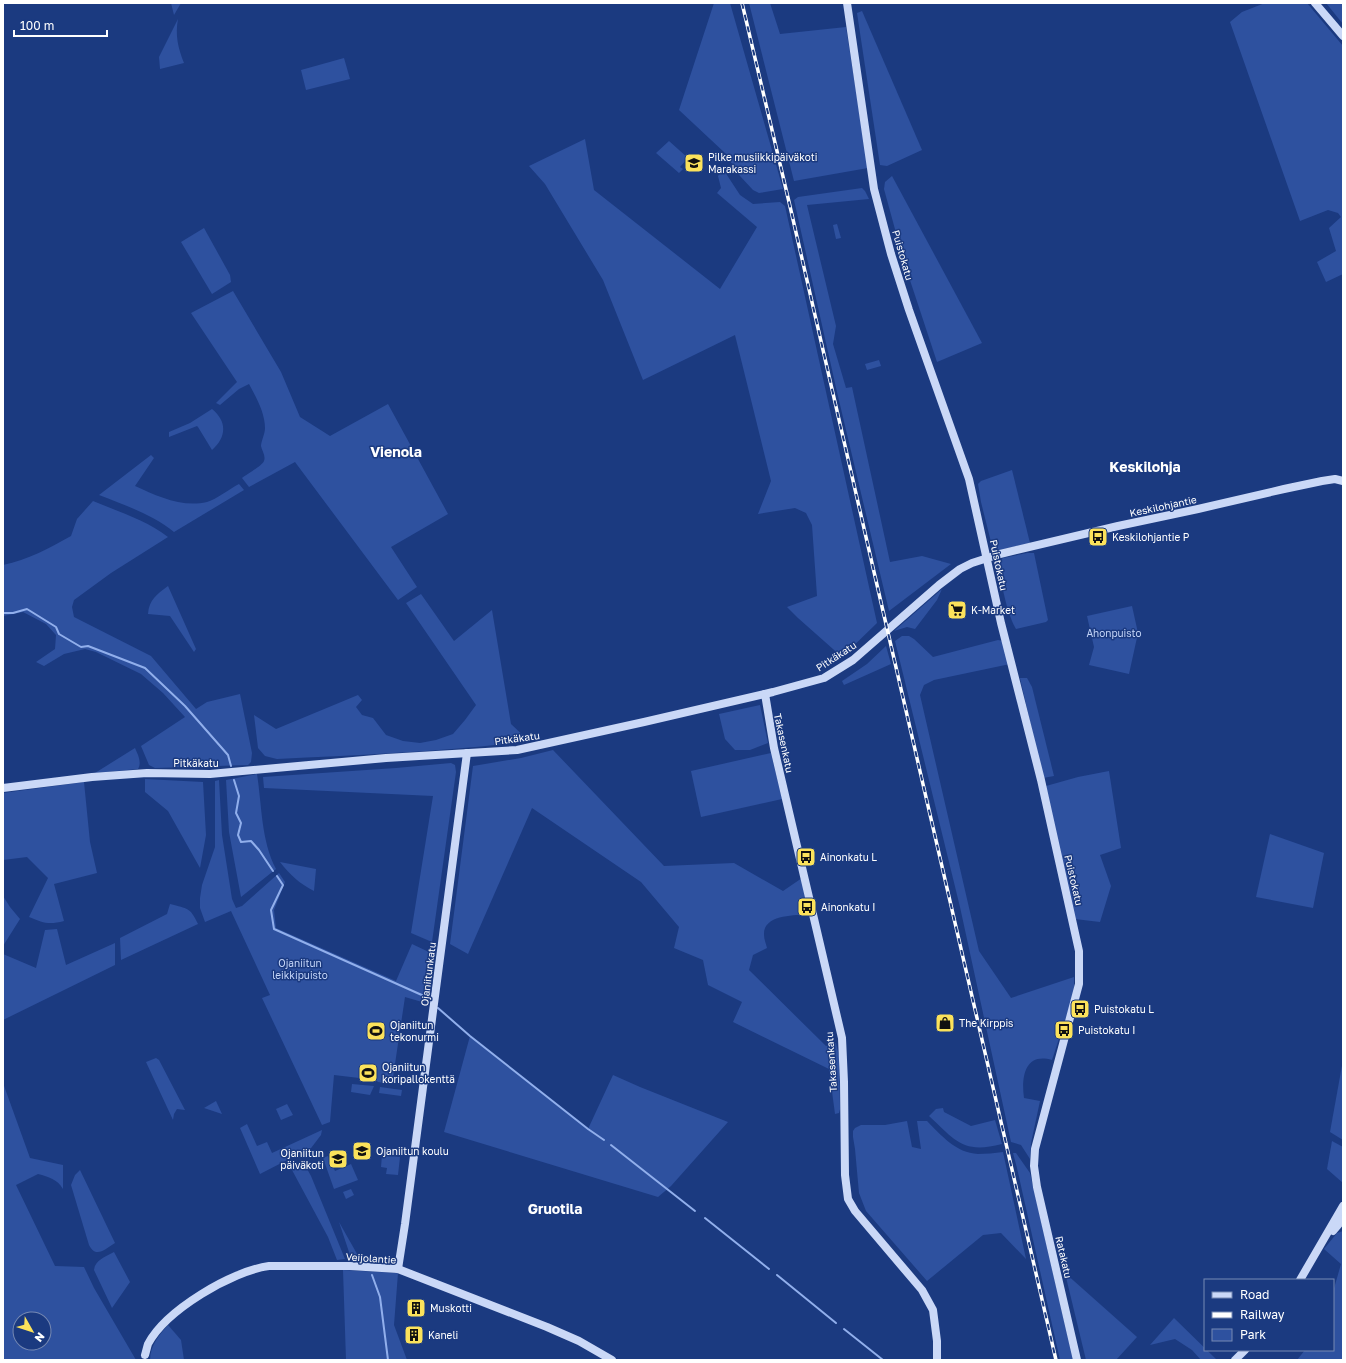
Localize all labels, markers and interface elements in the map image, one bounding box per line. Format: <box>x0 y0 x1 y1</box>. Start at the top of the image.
scale bar <box>14 12 107 38</box>
text: 100 m <box>20 18 54 33</box>
place label: Pilke musiikkipäiväkoti Marakassi <box>708 151 817 175</box>
school or university icon: Pilke musiikkipäiväkoti Marakassi <box>683 152 705 174</box>
street label: Puistokatu <box>890 228 916 282</box>
district label: Vienola <box>370 443 422 460</box>
district label: Keskilohja <box>1109 458 1181 475</box>
street label: Keskilohjantie <box>1128 493 1198 519</box>
bus stop icon: Keskilohjantie P <box>1087 526 1109 548</box>
place label: Keskilohjantie P <box>1112 531 1190 543</box>
street label: Puistokatu <box>988 538 1010 592</box>
supermarket icon: K-Market <box>946 599 968 621</box>
place label: K-Market <box>971 604 1015 616</box>
park label: Ahonpuisto <box>1086 627 1142 639</box>
street label: Pitkäkatu <box>814 639 858 673</box>
street label: Takasenkatu <box>772 712 796 774</box>
street label: Pitkäkatu <box>494 729 540 747</box>
street label: Pitkäkatu <box>173 757 219 769</box>
bus stop icon: Ainonkatu L <box>795 846 817 868</box>
place label: Ainonkatu L <box>820 851 877 863</box>
street label: Puistokatu <box>1062 853 1086 907</box>
bus stop icon: Ainonkatu I <box>796 896 818 918</box>
place label: Ainonkatu I <box>821 901 875 913</box>
street label: Ojaniitunkatu <box>418 941 438 1007</box>
park label: Ojaniitun leikkipuisto <box>272 957 328 981</box>
bus stop icon: Puistokatu L <box>1069 998 1091 1020</box>
place label: Puistokatu L <box>1094 1003 1154 1015</box>
shop icon: The Kirppis <box>934 1012 956 1034</box>
place label: The Kirppis <box>959 1017 1013 1029</box>
place label: Ojaniitun tekonurmi <box>390 1019 439 1043</box>
bus stop icon: Puistokatu I <box>1053 1019 1075 1041</box>
sports icon: Ojaniitun tekonurmi <box>365 1020 387 1042</box>
place label: Puistokatu I <box>1078 1024 1135 1036</box>
street label: Takasenkatu <box>823 1031 839 1093</box>
place label: Ojaniitun koripallokenttä <box>382 1061 455 1085</box>
sports icon: Ojaniitun koripallokenttä <box>357 1062 379 1084</box>
school or university icon: Ojaniitun koulu <box>351 1140 373 1162</box>
place label: Ojaniitun koulu <box>376 1145 449 1157</box>
place label: Ojaniitun päiväkoti <box>280 1147 324 1171</box>
school or university icon: Ojaniitun päiväkoti <box>327 1148 349 1170</box>
district label: Gruotila <box>528 1200 582 1217</box>
street label: Ratakatu <box>1053 1235 1075 1279</box>
street label: Veijolantie <box>345 1250 397 1266</box>
legend <box>1204 1279 1334 1351</box>
text: Road <box>1240 1287 1269 1302</box>
building icon: Muskotti <box>405 1297 427 1319</box>
place label: Muskotti <box>430 1302 472 1314</box>
text: Railway <box>1240 1307 1285 1322</box>
north arrow <box>12 1311 52 1351</box>
building icon: Kaneli <box>403 1324 425 1346</box>
text: Park <box>1240 1327 1266 1342</box>
place label: Kaneli <box>428 1329 458 1341</box>
text: N <box>32 1330 48 1345</box>

